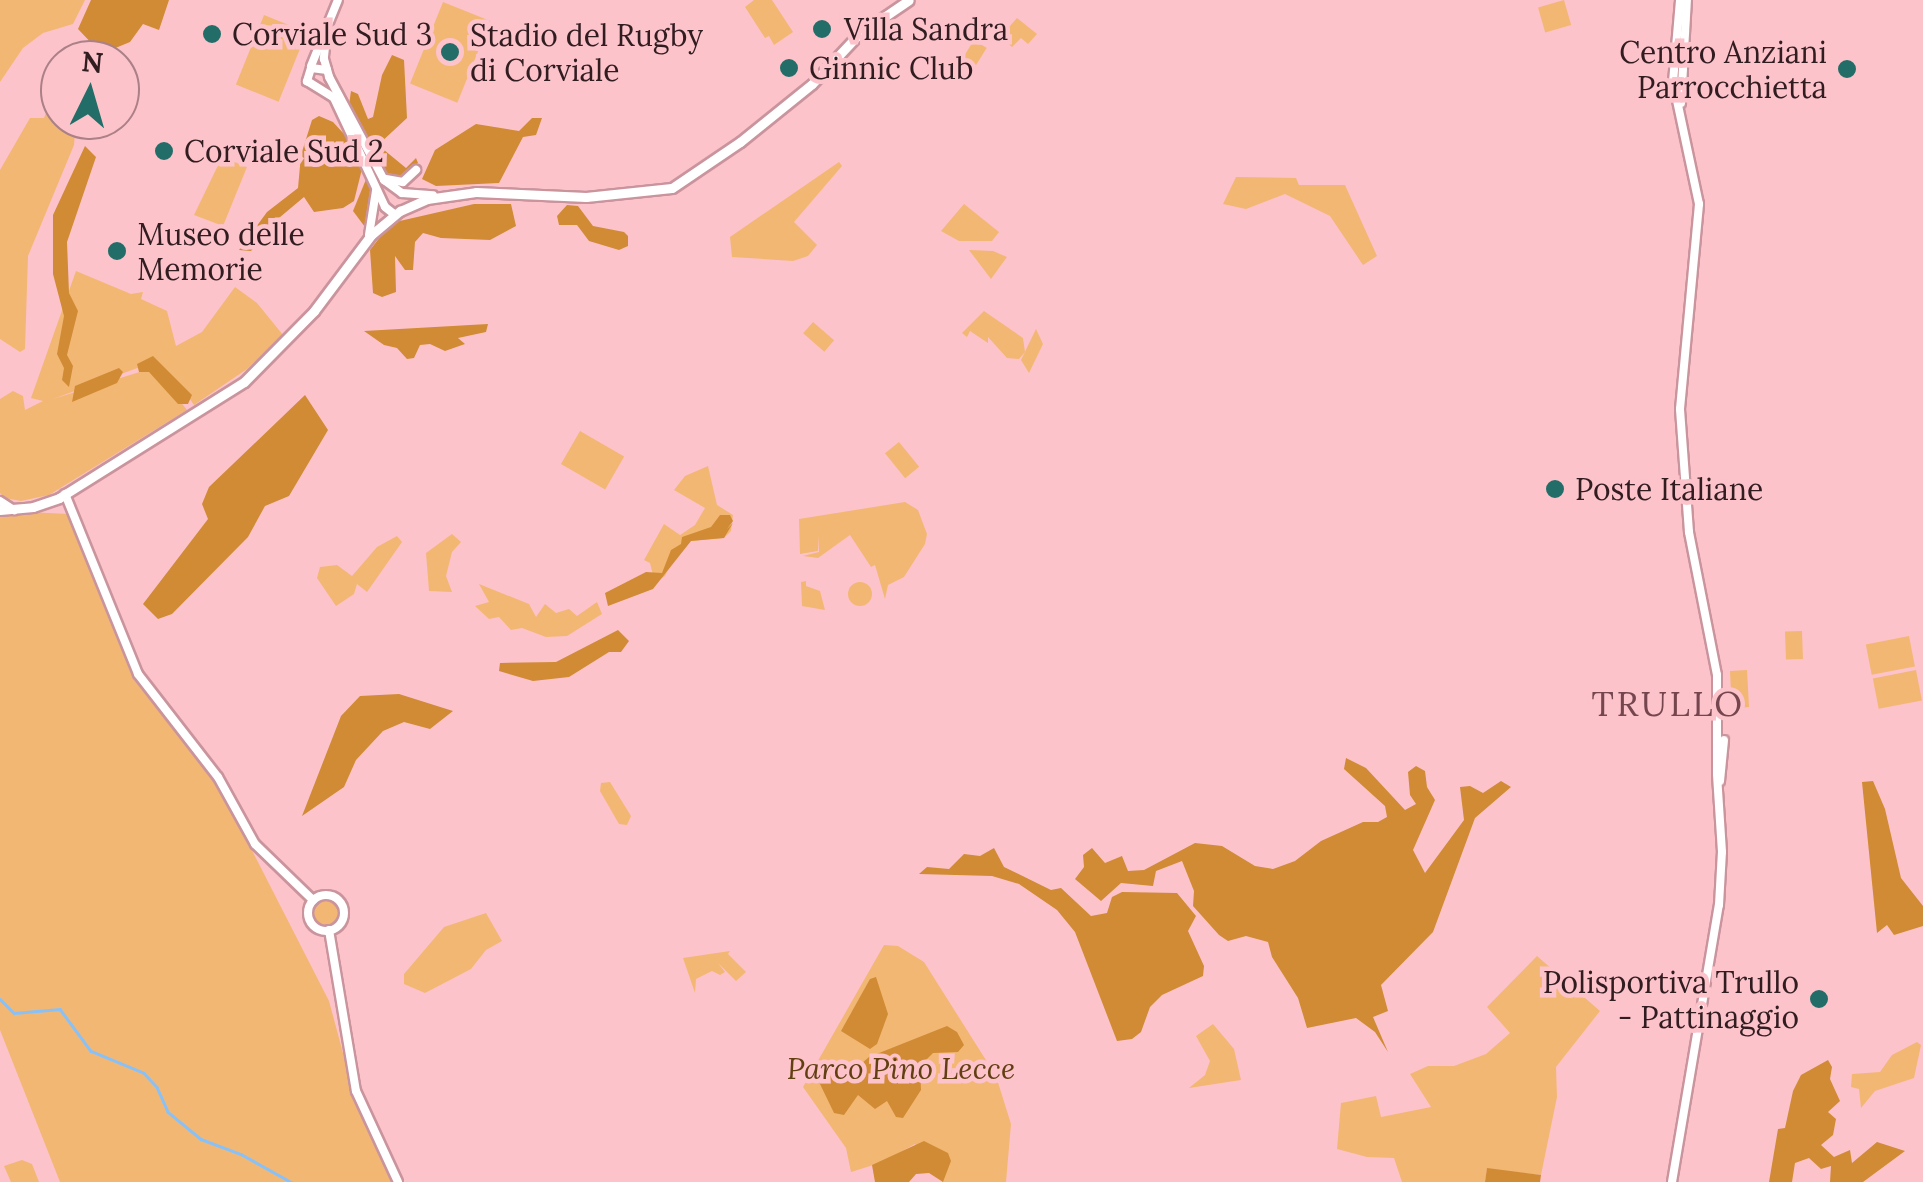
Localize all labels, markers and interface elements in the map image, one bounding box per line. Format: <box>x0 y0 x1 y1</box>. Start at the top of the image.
place label: Villa Sandra <box>844 11 1008 47</box>
place label: Corviale Sud 3 <box>232 16 432 52</box>
marker: Villa Sandra <box>809 16 835 42</box>
place label: Stadio del Rugby di Corviale <box>470 17 703 88</box>
marker: Corviale Sud 3 <box>201 23 223 45</box>
place label: Centro Anziani Parrocchietta <box>1619 34 1827 104</box>
north arrow <box>40 40 140 140</box>
marker: Stadio del Rugby di Corviale <box>439 41 461 63</box>
text: N <box>80 43 105 81</box>
place label: Ginnic Club <box>809 50 973 86</box>
marker: Ginnic Club <box>778 57 800 79</box>
marker: Centro Anziani Parrocchietta <box>1836 58 1858 80</box>
place label: Corviale Sud 2 <box>184 133 384 169</box>
marker: Corviale Sud 2 <box>153 140 175 162</box>
place label: Museo delle Memorie <box>137 216 305 286</box>
marker: Museo delle Memorie <box>106 240 128 262</box>
place label: Poste Italiane <box>1575 471 1763 507</box>
marker: Poste Italiane <box>1544 478 1566 500</box>
district label: TRULLO <box>1591 683 1745 725</box>
place label: Polisportiva Trullo - Pattinaggio <box>1543 964 1799 1034</box>
marker: Polisportiva Trullo - Pattinaggio <box>1808 988 1830 1010</box>
park label: Parco Pino Lecce <box>787 1050 1015 1086</box>

